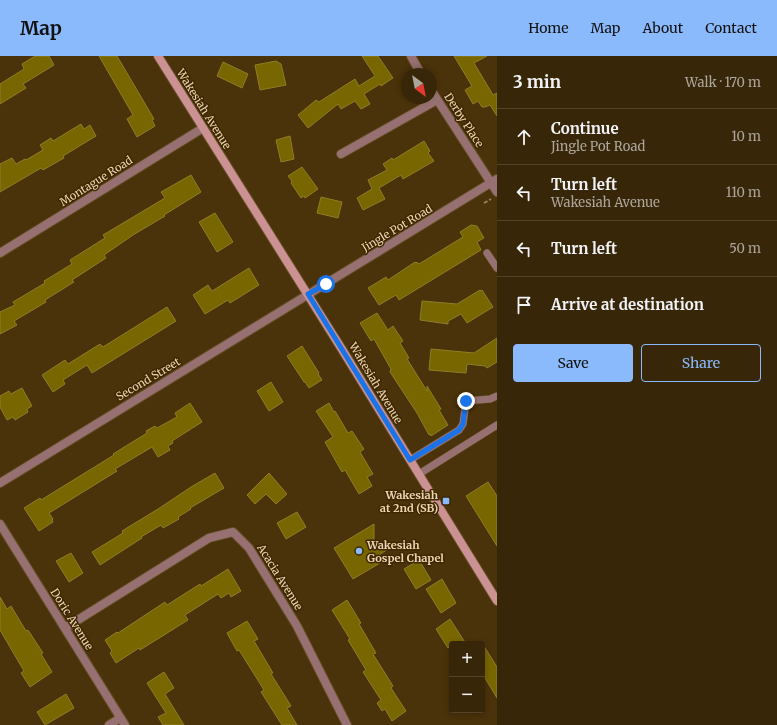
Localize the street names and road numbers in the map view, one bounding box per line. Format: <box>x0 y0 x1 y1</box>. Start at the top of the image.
street label: Wakesiah Avenue <box>173 65 234 152</box>
street label: Derby Place <box>441 90 487 150</box>
street label: Montague Road <box>57 153 135 209</box>
street label: Jingle Pot Road <box>358 201 435 255</box>
street label: Wakesiah Avenue <box>346 339 406 426</box>
street label: Second Street <box>113 354 183 404</box>
street label: Acacia Avenue <box>254 541 306 613</box>
street label: Doric Avenue <box>47 586 97 653</box>

